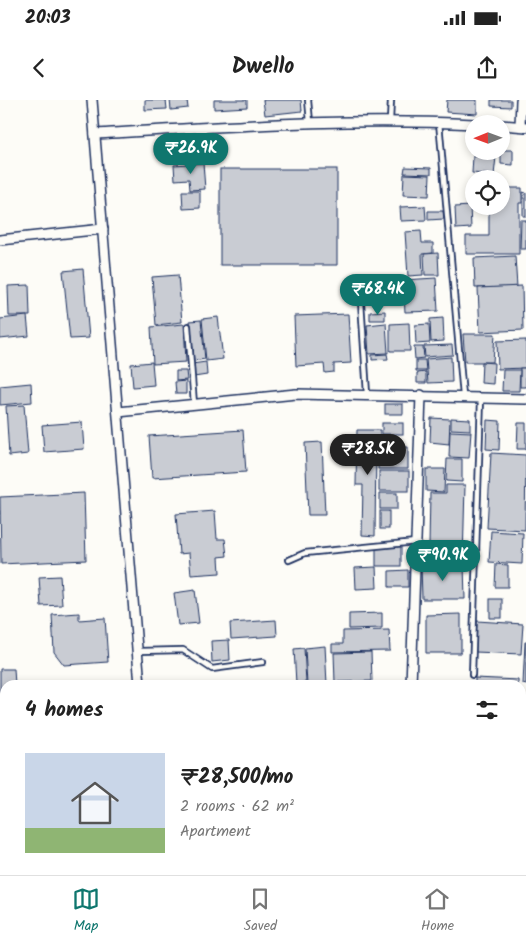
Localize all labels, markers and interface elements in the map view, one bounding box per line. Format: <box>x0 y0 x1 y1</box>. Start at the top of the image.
text: 20:03 <box>25 3 71 33</box>
text: Dwello <box>232 50 294 85</box>
icon: back <box>25 54 53 82</box>
icon: share <box>473 54 501 82</box>
north arrow <box>465 115 510 160</box>
map controls <box>465 115 510 215</box>
pin: ₹26.9K <box>150 132 232 175</box>
text: ₹26.9K <box>164 136 218 161</box>
button: locate <box>465 170 510 215</box>
pin: ₹68.4K <box>337 274 419 316</box>
text: ₹68.4K <box>351 277 405 302</box>
pin: ₹28.5K <box>327 434 409 476</box>
text: ₹28.5K <box>341 437 395 462</box>
pin: ₹90.9K <box>402 540 484 582</box>
text: ₹90.9K <box>417 543 469 568</box>
text: 4 homes <box>25 694 103 727</box>
icon: filters <box>473 696 501 724</box>
text: ₹28,500/mo <box>180 761 293 794</box>
icon: home <box>65 773 125 833</box>
text: 2 rooms · 62 m² <box>180 794 294 819</box>
text: Apartment <box>180 819 251 844</box>
tab: Map <box>72 885 100 937</box>
tab: Saved <box>244 885 277 937</box>
tab: Home <box>421 885 454 937</box>

